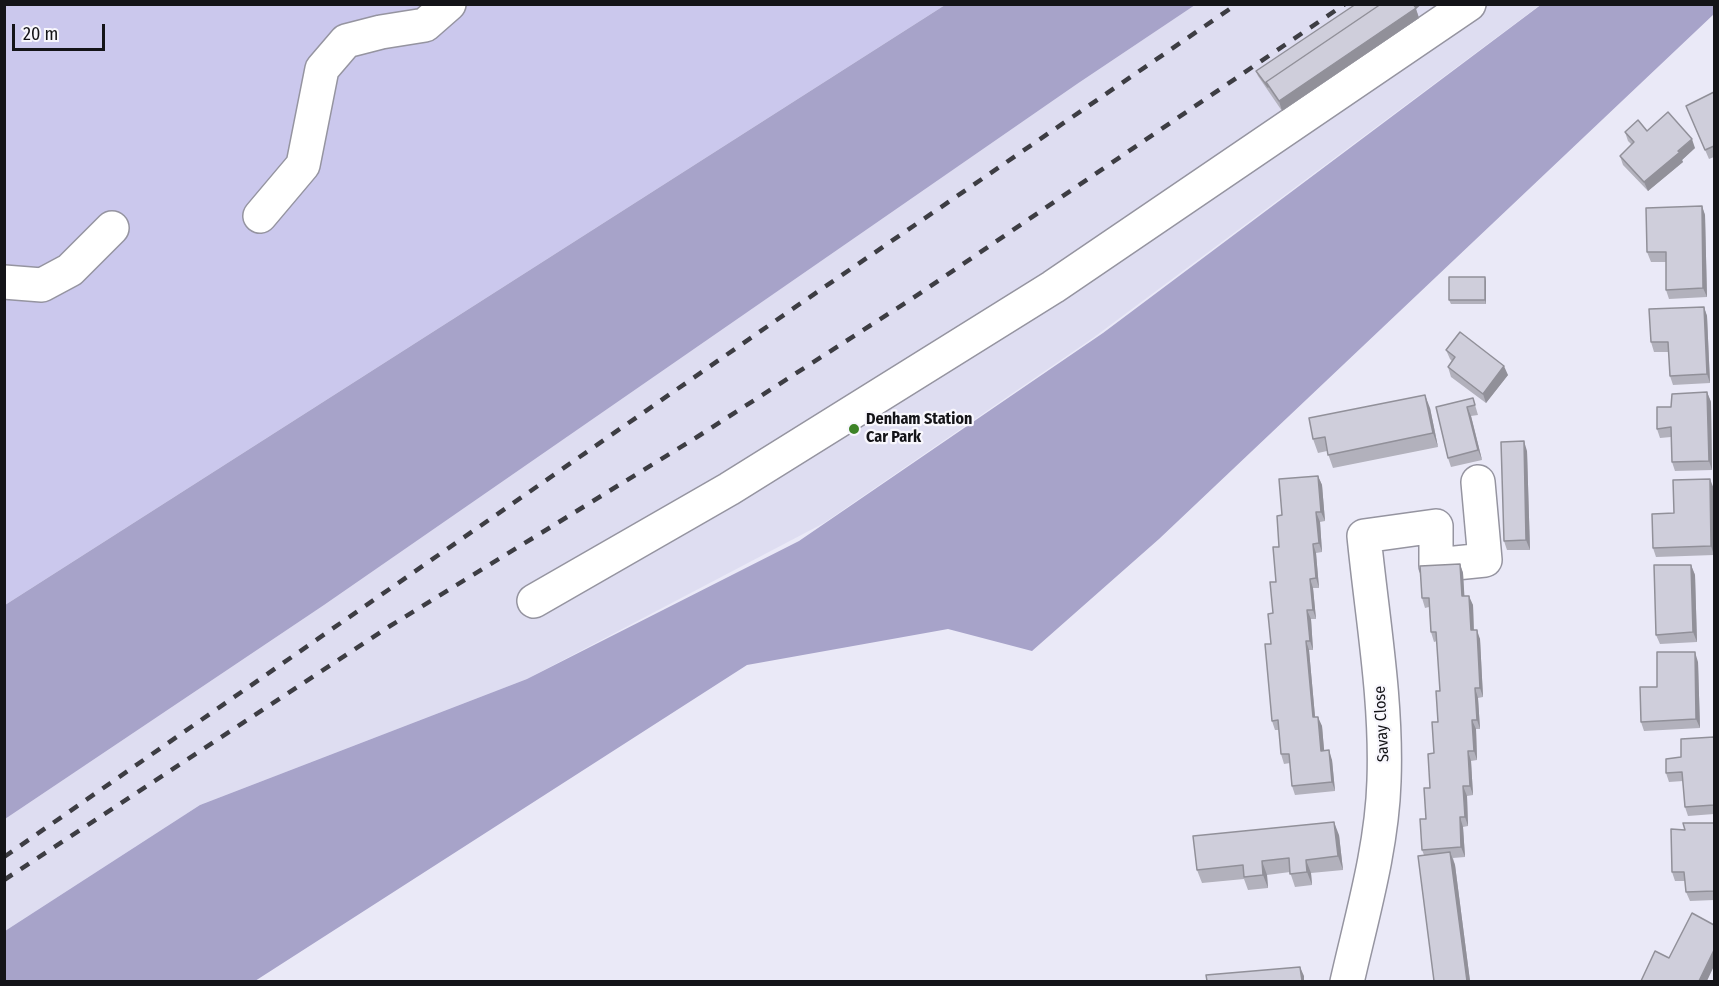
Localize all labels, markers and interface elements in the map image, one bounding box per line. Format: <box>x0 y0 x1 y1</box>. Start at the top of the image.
scale bar <box>15 12 108 50</box>
text: 20 m <box>23 23 58 45</box>
place label: Denham Station Car Park <box>866 410 972 448</box>
marker: Denham Station Car Park <box>847 422 861 436</box>
street label: Savay Close <box>1370 685 1394 763</box>

